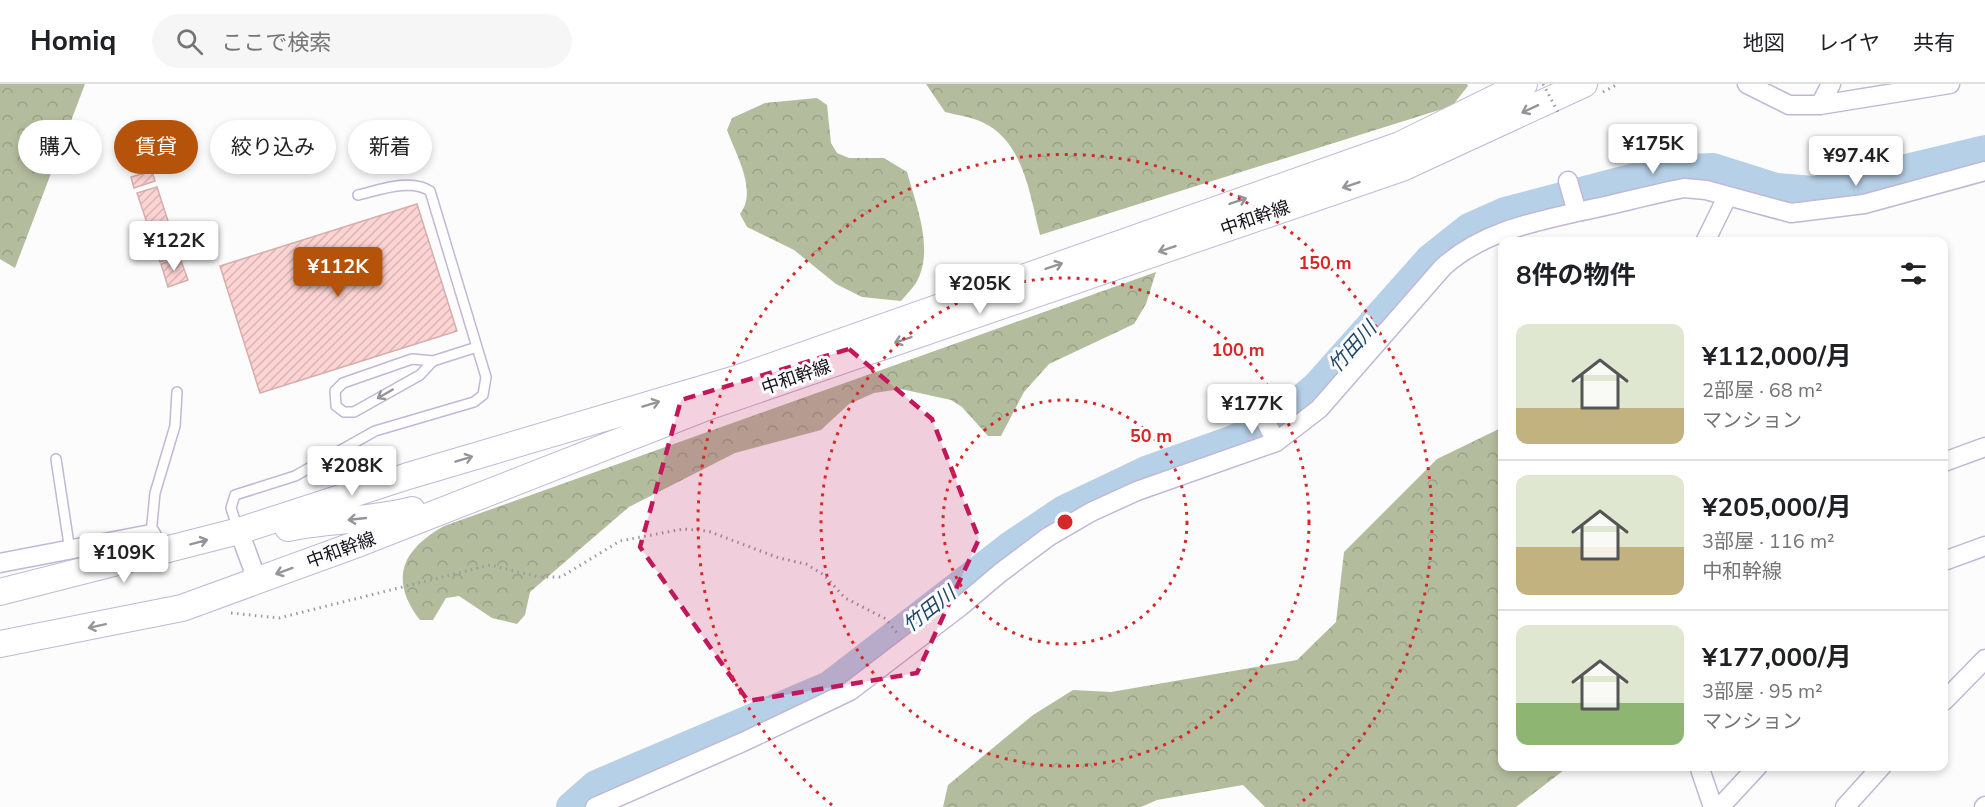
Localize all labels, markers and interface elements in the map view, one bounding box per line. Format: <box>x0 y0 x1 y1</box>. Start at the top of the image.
search box <box>152 14 572 68</box>
text: Homiq <box>30 22 116 60</box>
icon: search <box>173 25 206 58</box>
text: ここで検索 <box>221 28 331 58</box>
text: 地図 <box>1743 29 1785 57</box>
text: レイヤ <box>1818 29 1880 57</box>
text: 共有 <box>1913 29 1955 57</box>
one-way arrow <box>1522 103 1540 115</box>
chip: 購入 <box>18 120 102 174</box>
chip: 賃貸 <box>114 120 198 174</box>
chip: 絞り込み <box>210 120 336 174</box>
chip: 新着 <box>348 120 432 174</box>
pin: ¥175K <box>1611 124 1695 175</box>
text: ¥175K <box>1622 130 1684 157</box>
pin: ¥97.4K <box>1807 136 1905 187</box>
text: ¥97.4K <box>1823 142 1889 169</box>
one-way arrow <box>1342 181 1361 192</box>
street label: 中和幹線 <box>1217 195 1293 241</box>
one-way arrow <box>1228 195 1247 206</box>
pin: ¥122K <box>132 221 216 272</box>
text: ¥122K <box>143 227 205 254</box>
one-way arrow <box>1158 244 1177 255</box>
pin: ¥112K <box>296 247 380 298</box>
text: 150 m <box>1298 251 1352 275</box>
text: ¥112K <box>307 253 369 280</box>
icon: filters <box>1897 257 1930 290</box>
text: 8件の物件 <box>1516 258 1636 293</box>
one-way arrow <box>1044 259 1063 270</box>
pin: ¥205K <box>938 264 1022 315</box>
text: ¥205K <box>949 270 1011 297</box>
water label: 竹田川 <box>1322 315 1384 379</box>
one-way arrow <box>894 335 913 346</box>
text: 100 m <box>1211 338 1265 362</box>
text: ¥112,000/月 <box>1702 339 1852 374</box>
icon: home <box>1564 348 1636 420</box>
street label: 中和幹線 <box>758 354 834 400</box>
text: 2部屋 · 68 m² <box>1702 377 1823 404</box>
pin: ¥177K <box>1210 384 1294 435</box>
one-way arrow <box>377 389 394 401</box>
text: ¥177K <box>1221 390 1283 417</box>
one-way arrow <box>641 398 660 409</box>
text: マンション <box>1702 407 1802 434</box>
text: 50 m <box>1130 424 1172 448</box>
pin: ¥208K <box>310 446 394 497</box>
text: ¥208K <box>321 452 383 479</box>
one-way arrow <box>454 453 473 464</box>
text: ¥205,000/月 <box>1702 490 1852 525</box>
icon: home <box>1564 499 1636 571</box>
centre of rings <box>1055 512 1075 532</box>
one-way arrow <box>348 514 367 525</box>
street label: 中和幹線 <box>303 526 379 574</box>
text: 3部屋 · 116 m² <box>1702 528 1835 555</box>
pin: ¥109K <box>82 533 166 584</box>
one-way arrow <box>189 535 208 547</box>
text: ¥109K <box>93 539 155 566</box>
text: 中和幹線 <box>1702 558 1782 585</box>
one-way arrow <box>275 566 294 577</box>
water label: 竹田川 <box>897 579 963 639</box>
one-way arrow <box>88 621 107 633</box>
text: ¥177,000/月 <box>1702 640 1852 675</box>
icon: home <box>1564 649 1636 721</box>
text: 3部屋 · 95 m² <box>1702 678 1823 705</box>
text: マンション <box>1702 708 1802 735</box>

